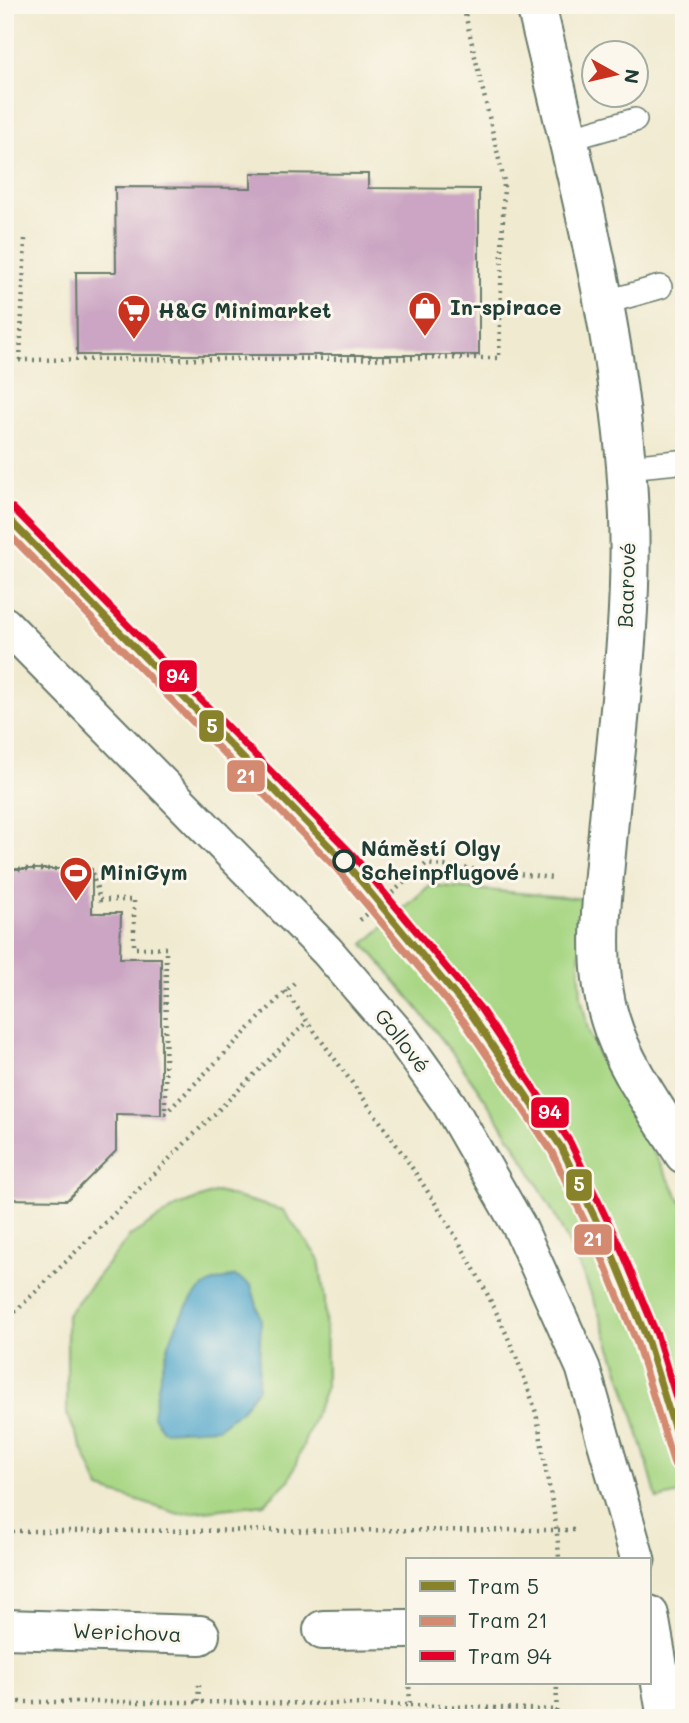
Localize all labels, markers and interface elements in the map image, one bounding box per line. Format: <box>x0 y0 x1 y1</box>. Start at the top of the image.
north arrow <box>580 38 650 108</box>
text: N <box>619 68 646 85</box>
shop icon: In-spirace <box>406 289 444 338</box>
supermarket icon: H&G Minimarket <box>115 292 153 341</box>
place label: In-spirace <box>450 293 561 320</box>
place label: H&G Minimarket <box>158 296 331 323</box>
street label: Baarové <box>611 542 640 628</box>
line badge: 94 <box>158 659 198 693</box>
text: 94 <box>166 663 190 688</box>
line badge: 5 <box>198 709 225 743</box>
text: 5 <box>206 713 218 738</box>
line badge: 21 <box>226 759 266 793</box>
text: 21 <box>236 763 256 788</box>
place label: Náměstí Olgy Scheinpflugové <box>361 834 519 885</box>
marker: Náměstí Olgy Scheinpflugové <box>333 850 355 872</box>
sports icon: MiniGym <box>57 854 95 903</box>
place label: MiniGym <box>100 858 187 886</box>
street label: Gollové <box>370 1002 437 1078</box>
line badge: 94 <box>530 1096 570 1129</box>
text: 94 <box>538 1099 562 1124</box>
line badge: 5 <box>565 1168 593 1202</box>
text: 5 <box>573 1171 585 1196</box>
line badge: 21 <box>573 1223 613 1256</box>
text: 21 <box>583 1226 603 1251</box>
legend <box>406 1558 650 1684</box>
text: Tram 5 <box>468 1572 539 1599</box>
text: Tram 21 <box>468 1606 548 1633</box>
street label: Werichova <box>72 1616 182 1647</box>
text: Tram 94 <box>468 1642 552 1669</box>

